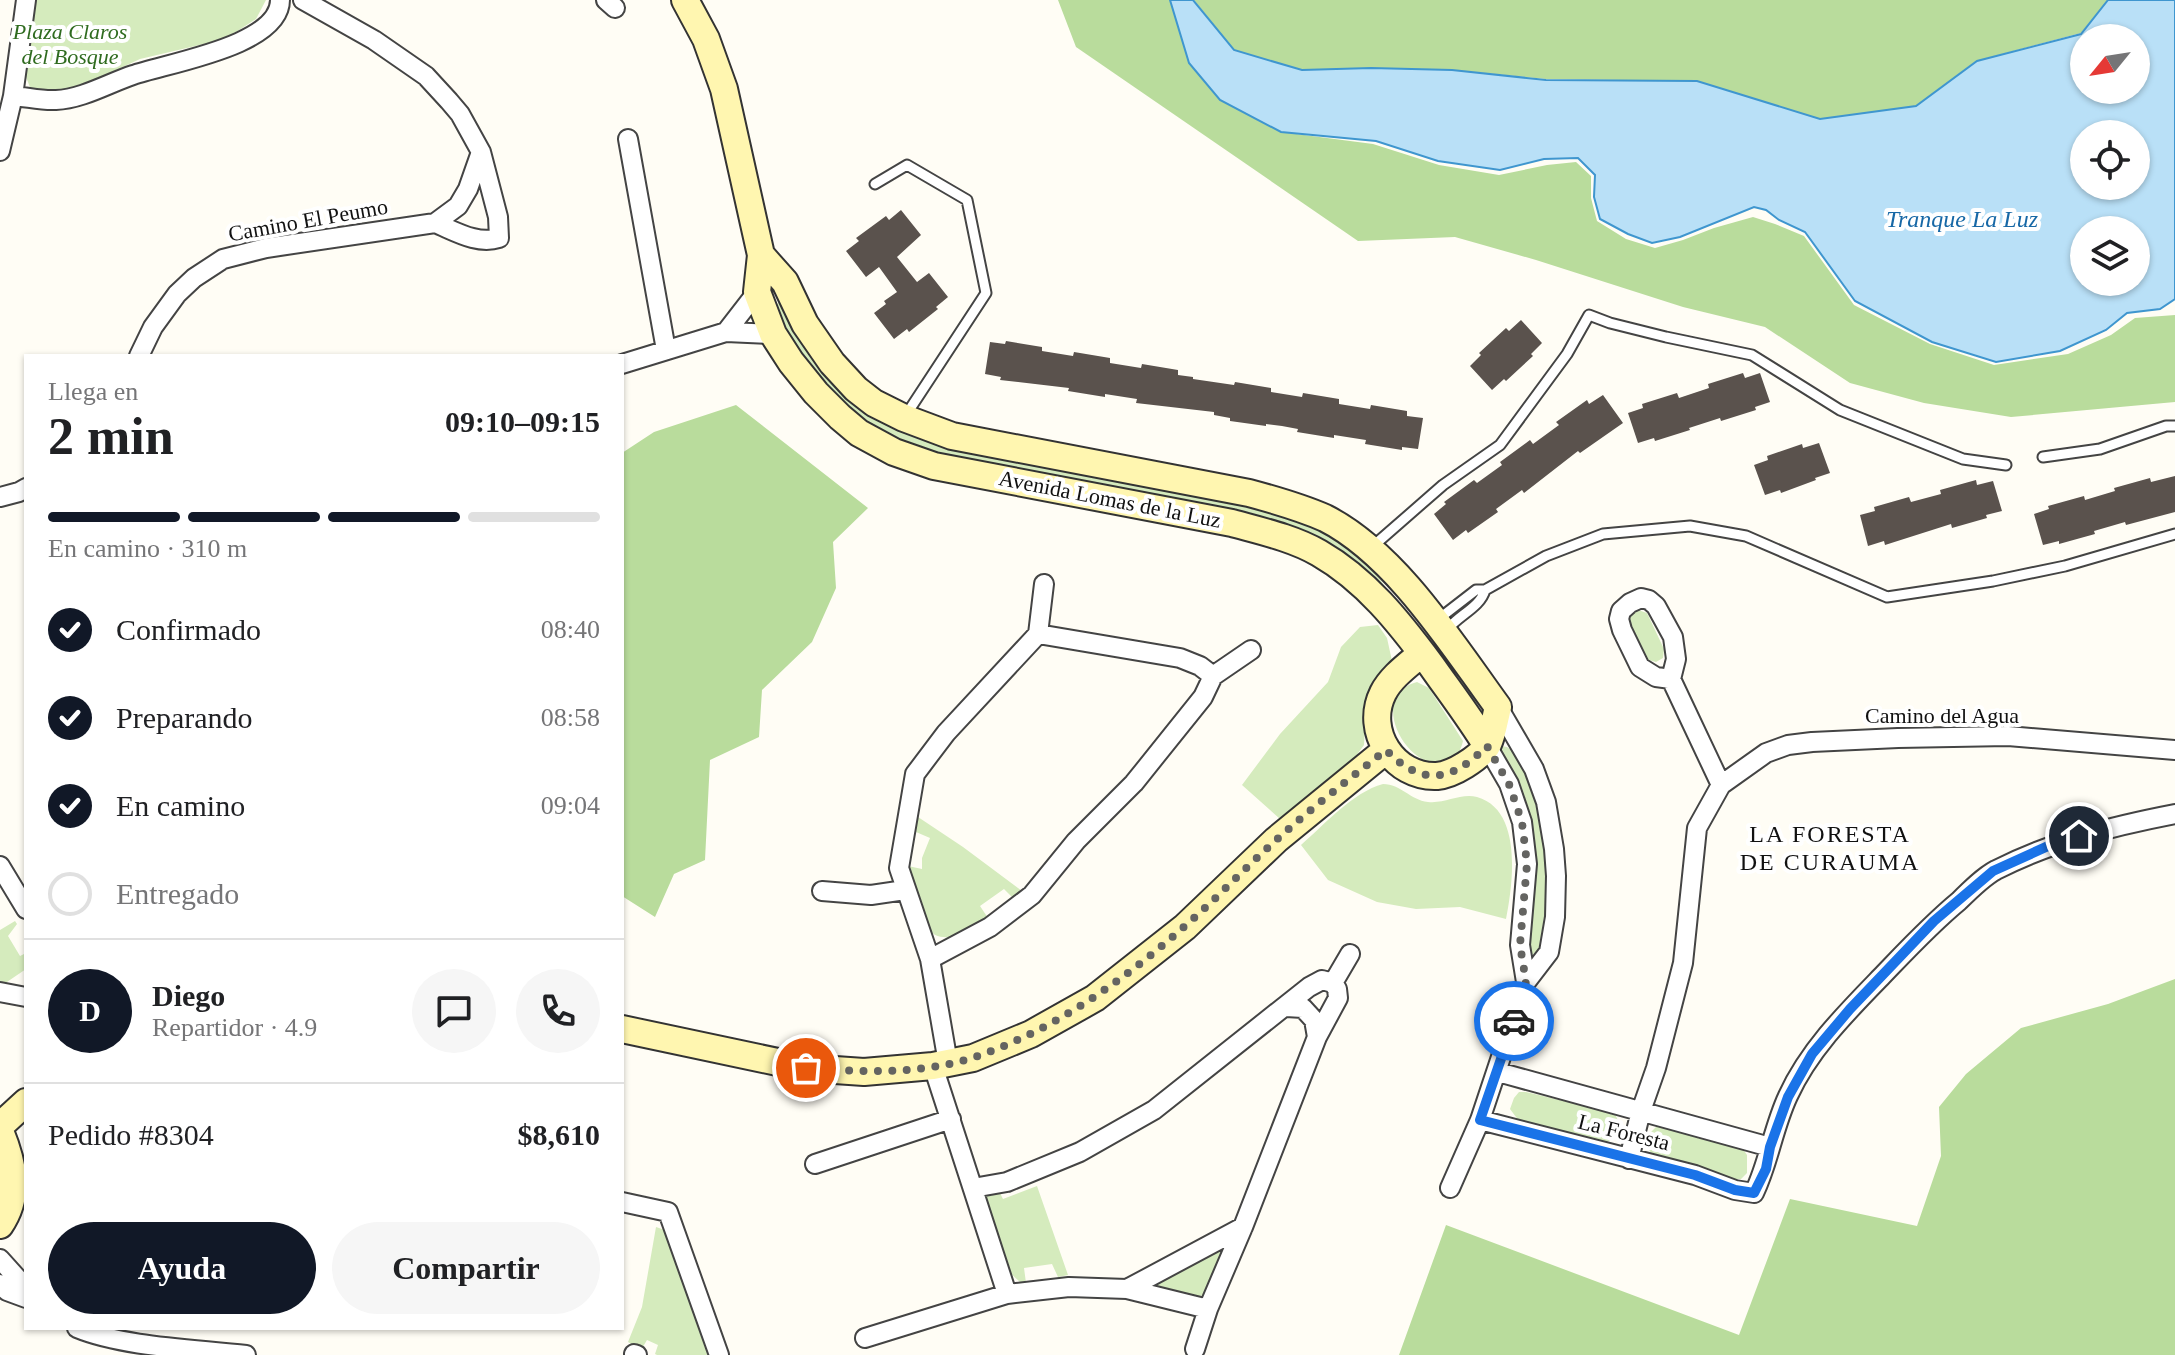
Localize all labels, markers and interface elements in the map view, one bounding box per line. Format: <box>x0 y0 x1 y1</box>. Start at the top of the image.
park label: Plaza Claros del Bosque <box>12 19 127 69</box>
north arrow <box>2070 24 2150 104</box>
map controls <box>2070 24 2150 296</box>
button: locate <box>2070 120 2150 200</box>
street label: Camino El Peumo <box>226 194 390 246</box>
water label: Tranque La Luz <box>1886 206 2039 232</box>
button: layers <box>2070 216 2150 296</box>
text: Llega en <box>48 377 138 406</box>
text: 09:10–09:15 <box>445 405 600 438</box>
text: 2 min <box>48 408 174 465</box>
street label: Avenida Lomas de la Luz <box>997 465 1223 533</box>
text: En camino · 310 m <box>48 534 247 563</box>
icon: check <box>48 608 92 652</box>
text: Confirmado <box>116 613 261 646</box>
text: 08:40 <box>541 615 600 644</box>
icon: check <box>48 696 92 740</box>
text: Preparando <box>116 701 253 734</box>
text: 08:58 <box>541 703 600 732</box>
street label: Camino del Agua <box>1865 703 2019 728</box>
icon: check <box>48 784 92 828</box>
text: En camino <box>116 789 245 822</box>
text: 09:04 <box>541 791 600 820</box>
pin <box>2045 802 2113 870</box>
icon: home <box>2057 814 2101 858</box>
district label: LA FORESTA DE CURAUMA <box>1740 821 1920 875</box>
text: Entregado <box>116 877 239 910</box>
button: chat <box>412 969 496 1053</box>
button: phone <box>516 969 600 1053</box>
text: Diego <box>152 979 225 1012</box>
courier <box>1474 981 1554 1061</box>
text: D <box>79 994 101 1027</box>
icon: car <box>1492 999 1536 1043</box>
text: Repartidor · 4.9 <box>152 1013 317 1042</box>
pin <box>772 1034 840 1102</box>
icon: bag <box>784 1046 828 1090</box>
street label: La Foresta <box>1576 1109 1673 1155</box>
text: Pedido #8304 <box>48 1118 214 1151</box>
text: $8,610 <box>518 1118 600 1151</box>
button: Ayuda <box>48 1222 316 1314</box>
button: Compartir <box>332 1222 600 1314</box>

